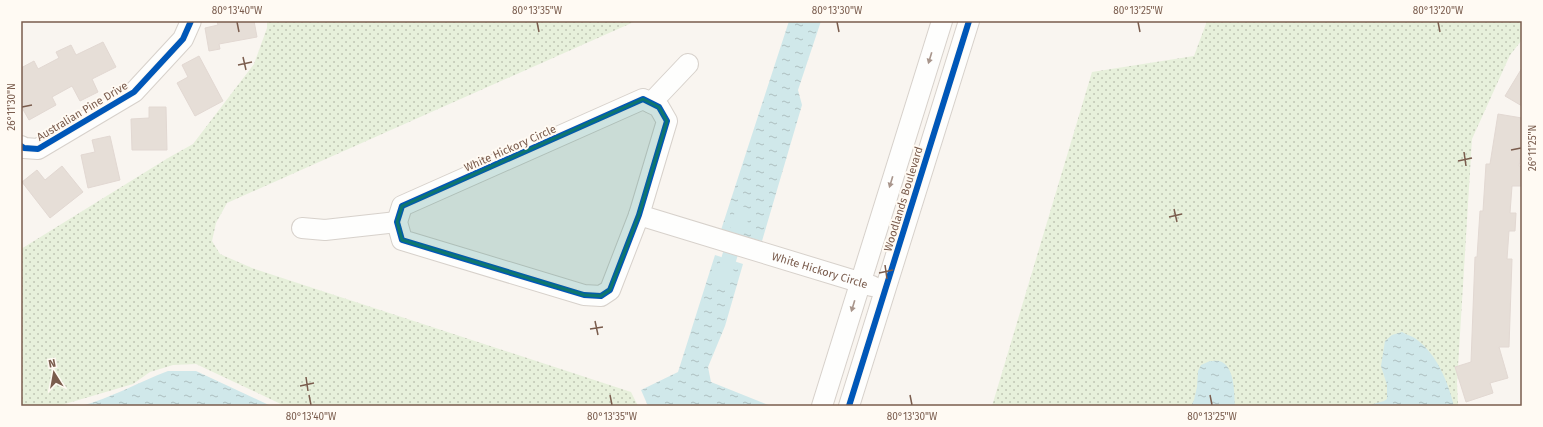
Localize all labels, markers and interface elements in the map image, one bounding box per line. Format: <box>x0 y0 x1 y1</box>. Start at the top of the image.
text: 80°13'40"W <box>212 5 263 17</box>
text: 80°13'35"W <box>512 5 563 17</box>
text: 80°13'30"W <box>812 5 863 17</box>
text: 80°13'25"W <box>1113 5 1164 17</box>
text: 80°13'20"W <box>1413 5 1464 17</box>
one-way arrow <box>927 53 933 65</box>
street label: Australian Pine Drive <box>34 79 130 144</box>
text: 26°11'30"N <box>6 83 18 131</box>
street label: White Hickory Circle <box>462 122 558 175</box>
text: 26°11'25"N <box>1527 125 1539 171</box>
street label: Woodlands Boulevard <box>881 145 926 253</box>
one-way arrow <box>888 177 894 189</box>
street label: White Hickory Circle <box>770 250 869 291</box>
one-way arrow <box>850 301 856 313</box>
north arrow <box>34 353 74 393</box>
text: N <box>47 357 57 371</box>
text: 80°13'40"W <box>286 411 337 423</box>
text: 80°13'35"W <box>587 411 638 423</box>
text: 80°13'30"W <box>887 411 938 423</box>
text: 80°13'25"W <box>1187 411 1238 423</box>

